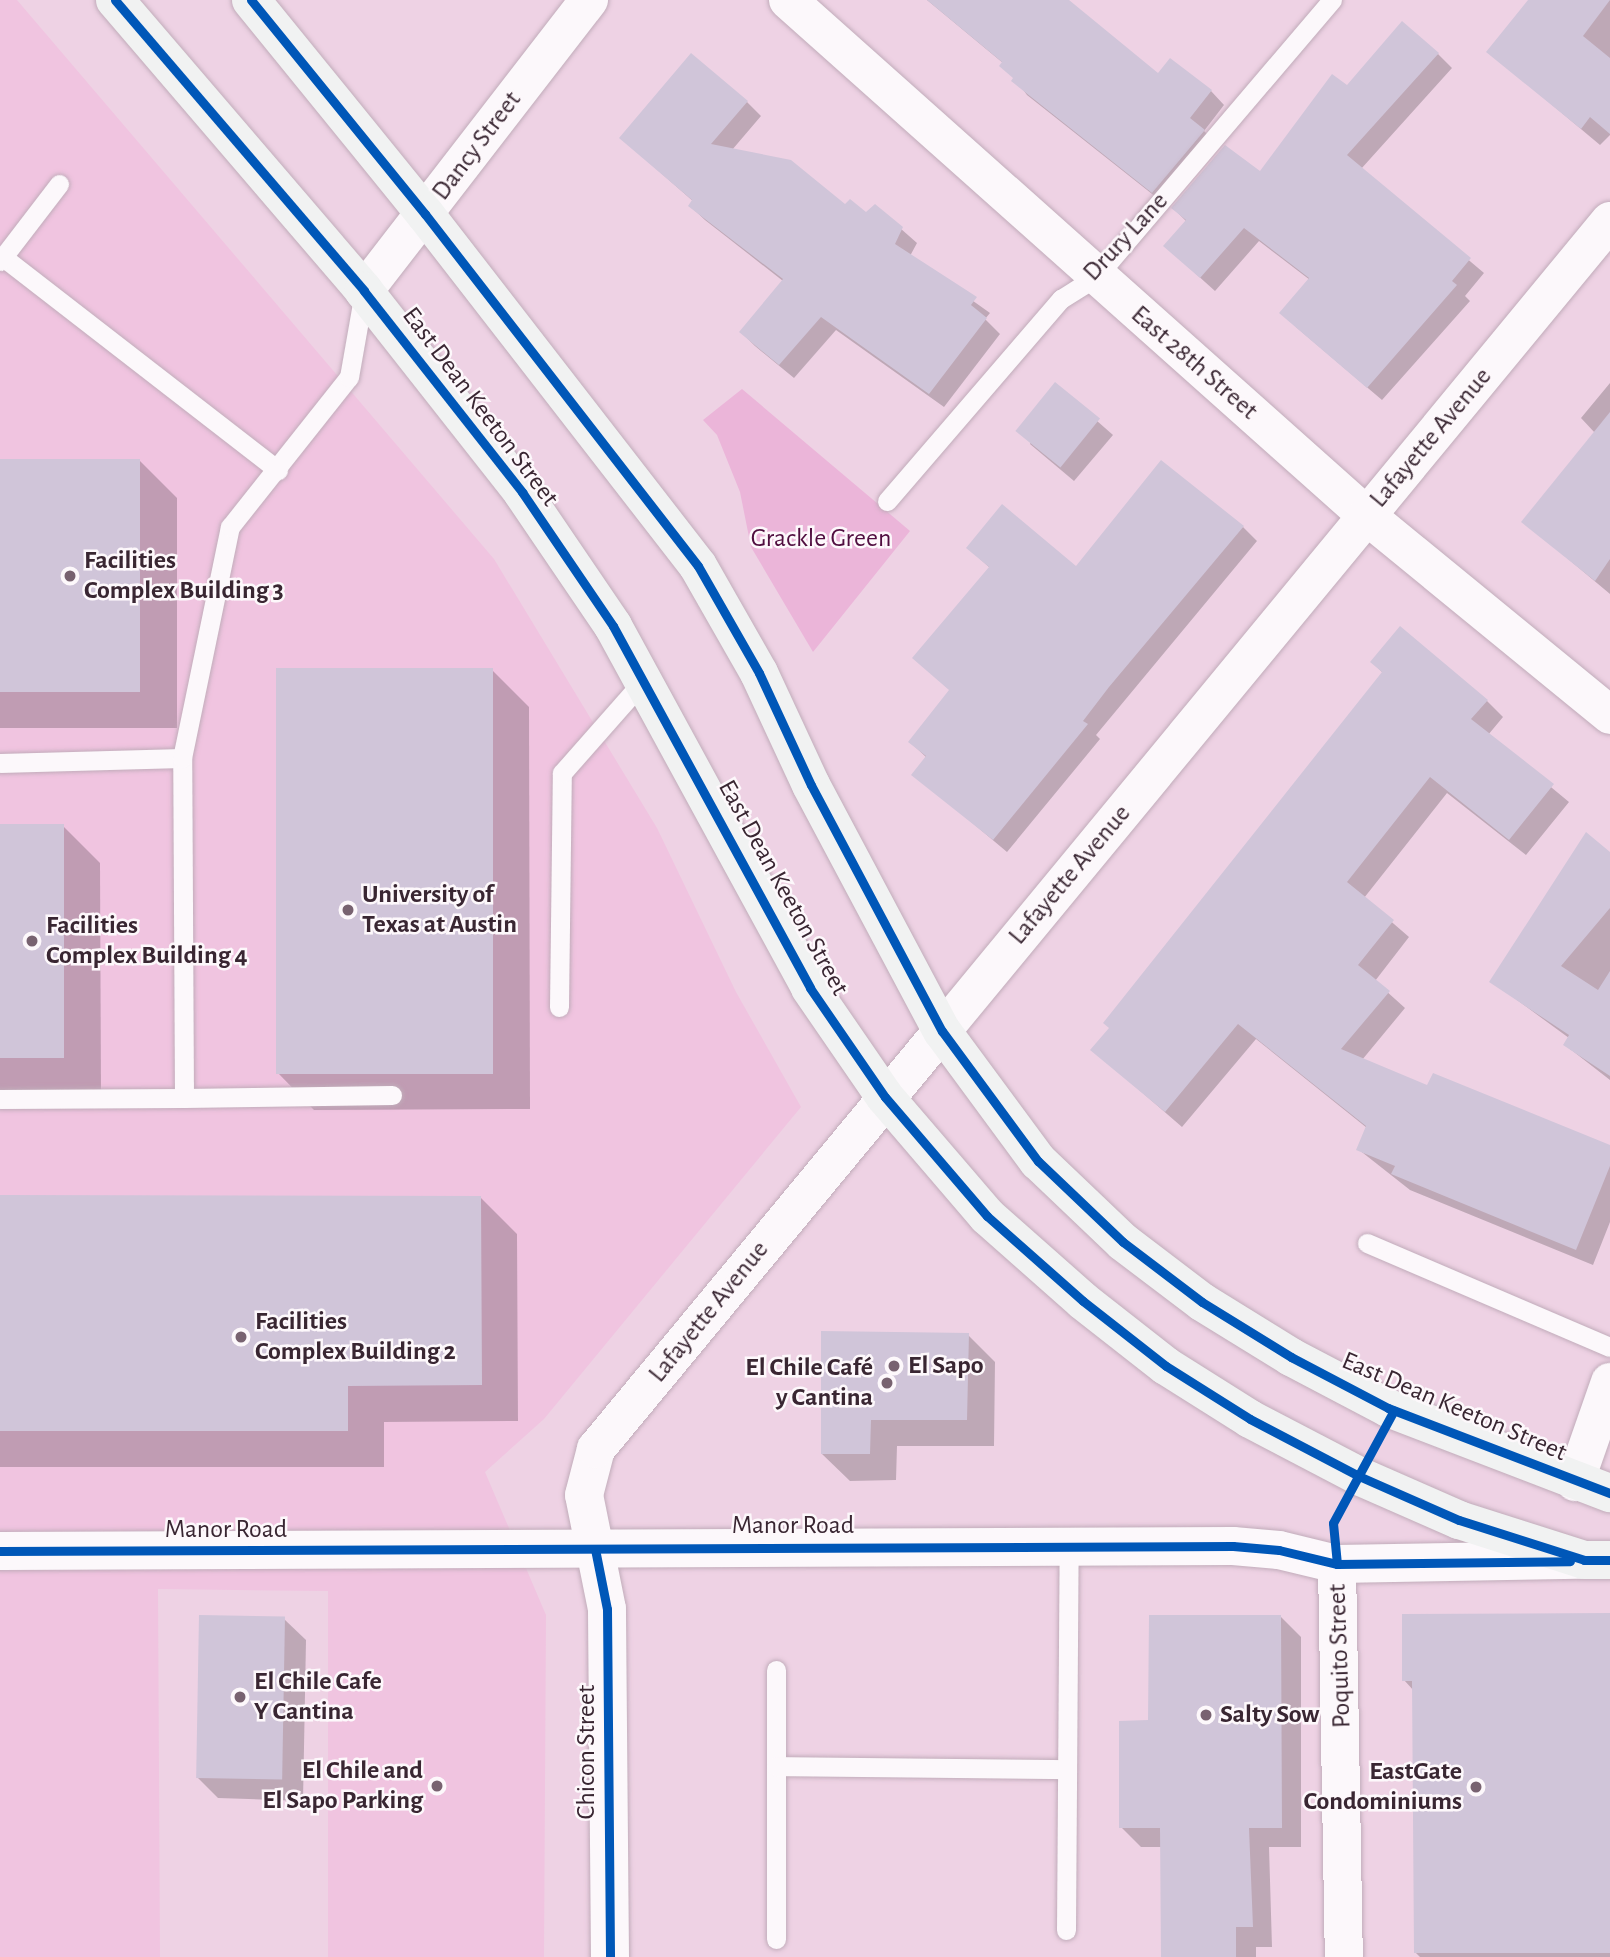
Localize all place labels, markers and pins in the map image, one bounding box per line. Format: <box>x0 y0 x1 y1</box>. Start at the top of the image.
place label: Facilities Complex Building 3 <box>84 545 284 606</box>
marker: Facilities Complex Building 3 <box>62 568 78 584</box>
place label: University of Texas at Austin <box>362 879 517 940</box>
marker: University of Texas at Austin <box>340 902 356 918</box>
place label: Facilities Complex Building 4 <box>46 910 248 972</box>
marker: Facilities Complex Building 4 <box>24 933 40 949</box>
place label: Facilities Complex Building 2 <box>255 1306 456 1368</box>
marker: Facilities Complex Building 2 <box>233 1329 249 1345</box>
place label: El Sapo <box>908 1350 984 1382</box>
place label: El Chile Café y Cantina <box>745 1352 873 1414</box>
marker: El Sapo <box>886 1358 902 1374</box>
marker: El Chile Café y Cantina <box>879 1375 895 1391</box>
place label: El Chile Cafe Y Cantina <box>254 1666 382 1728</box>
marker: El Chile Cafe Y Cantina <box>232 1689 248 1705</box>
place label: Salty Sow <box>1220 1699 1319 1731</box>
marker: Salty Sow <box>1198 1707 1214 1723</box>
place label: El Chile and El Sapo Parking <box>262 1755 423 1816</box>
place label: EastGate Condominiums <box>1303 1756 1462 1817</box>
marker: El Chile and El Sapo Parking <box>429 1778 445 1794</box>
marker: EastGate Condominiums <box>1468 1779 1484 1795</box>

